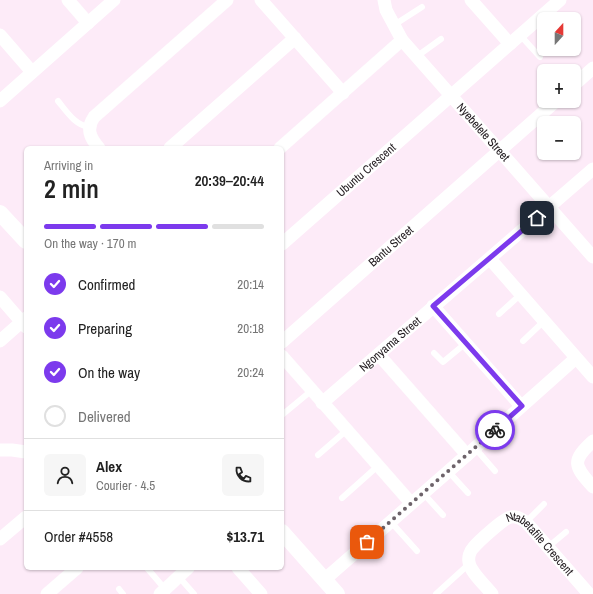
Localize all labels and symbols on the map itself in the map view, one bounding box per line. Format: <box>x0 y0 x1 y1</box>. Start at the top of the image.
north arrow <box>537 12 581 56</box>
street label: Nyebelele Street <box>453 100 513 165</box>
street label: Ubuntu Crescent <box>333 140 399 201</box>
pin <box>520 201 554 235</box>
street label: Bantu Street <box>365 222 417 270</box>
street label: Ngonyama Street <box>356 313 425 375</box>
courier <box>475 410 515 450</box>
street label: Ntabetafile Crescent <box>504 509 577 579</box>
pin <box>350 525 384 559</box>

